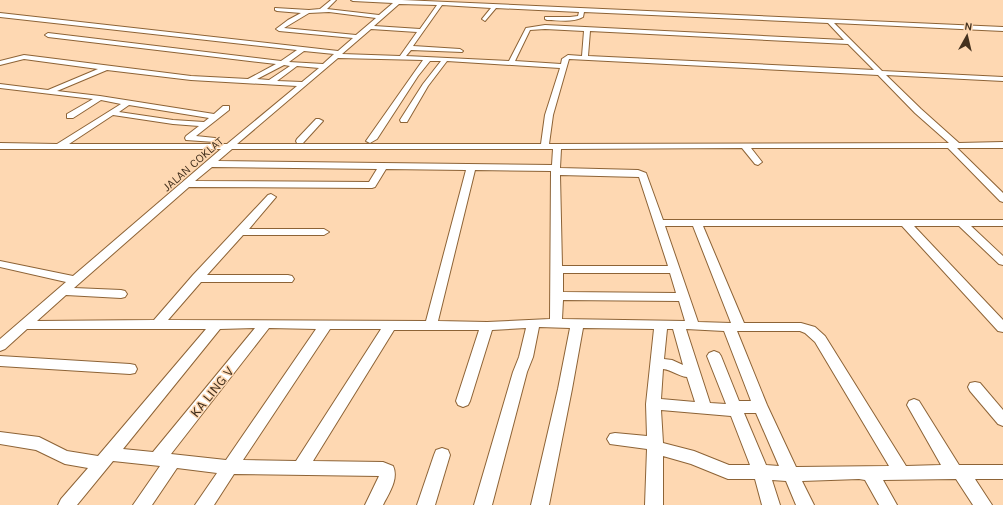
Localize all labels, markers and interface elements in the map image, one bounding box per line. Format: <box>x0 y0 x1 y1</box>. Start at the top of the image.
north arrow <box>947 16 987 56</box>
text: N <box>964 20 973 34</box>
street label: JALAN COKLAT <box>160 134 226 194</box>
street label: KA LING V <box>186 363 238 421</box>

